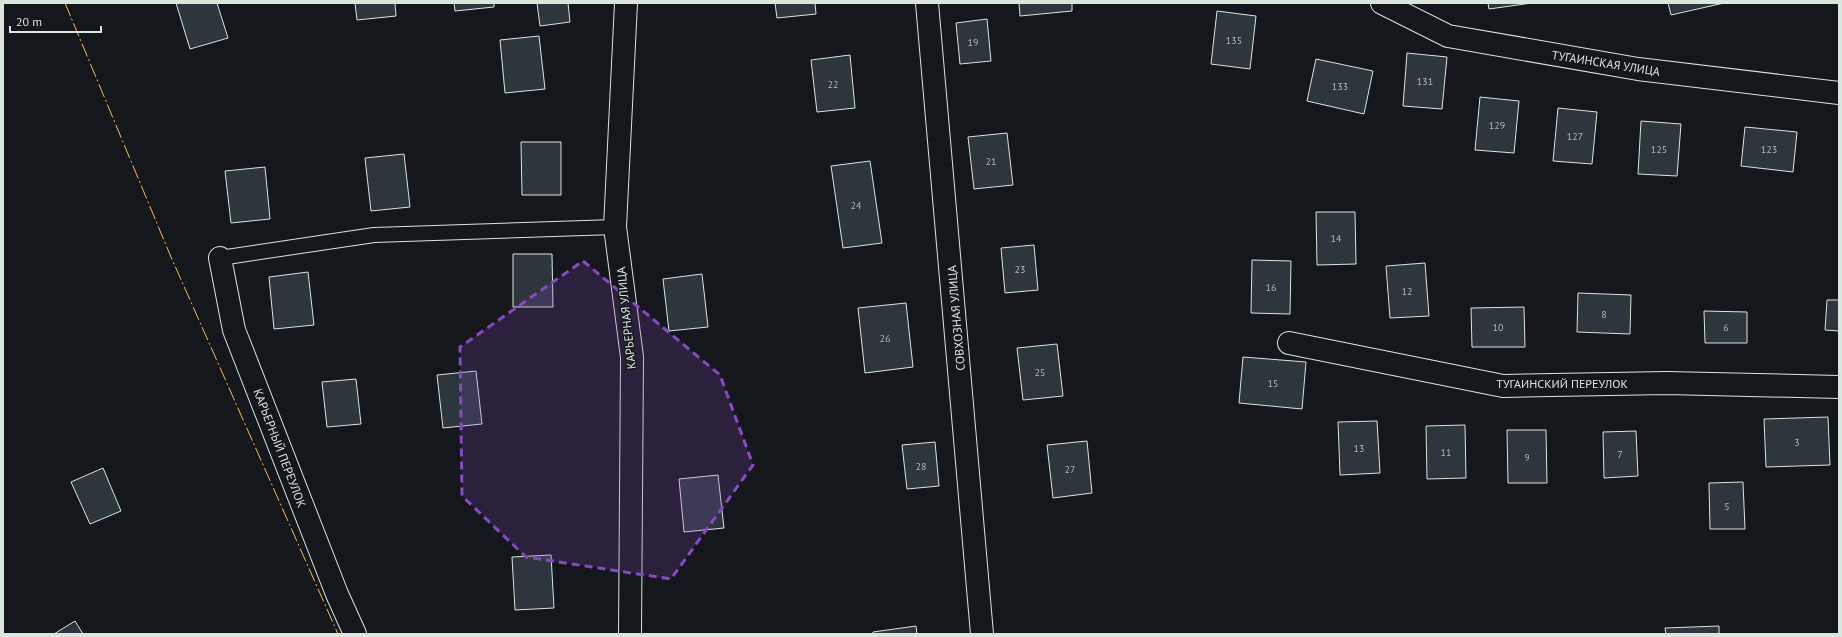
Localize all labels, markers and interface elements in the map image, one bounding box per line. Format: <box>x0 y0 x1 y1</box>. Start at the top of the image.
scale bar <box>10 8 101 34</box>
text: 20 m <box>16 14 42 29</box>
house number: 135 <box>1226 34 1242 47</box>
house number: 19 <box>968 36 978 49</box>
street label: ТУГАИНСКАЯ УЛИЦА <box>1551 47 1661 79</box>
house number: 131 <box>1417 75 1433 88</box>
house number: 22 <box>828 78 838 91</box>
house number: 133 <box>1332 80 1348 93</box>
house number: 129 <box>1489 119 1505 132</box>
house number: 127 <box>1567 130 1583 143</box>
house number: 125 <box>1651 143 1667 156</box>
house number: 123 <box>1761 143 1777 156</box>
house number: 21 <box>986 155 996 168</box>
house number: 24 <box>851 199 862 212</box>
house number: 14 <box>1331 232 1342 245</box>
house number: 23 <box>1015 263 1025 276</box>
street label: СОВХОЗНАЯ УЛИЦА <box>944 265 968 371</box>
street label: КАРЬЕРНАЯ УЛИЦА <box>613 266 639 370</box>
house number: 16 <box>1266 281 1276 294</box>
house number: 12 <box>1402 285 1412 298</box>
house number: 8 <box>1601 308 1607 321</box>
house number: 10 <box>1493 321 1504 334</box>
house number: 6 <box>1723 321 1729 334</box>
house number: 26 <box>880 332 890 345</box>
house number: 25 <box>1035 366 1045 379</box>
street label: ТУГАИНСКИЙ ПЕРЕУЛОК <box>1496 376 1628 391</box>
house number: 15 <box>1268 377 1278 390</box>
street label: КАРЬЕРНЫЙ ПЕРЕУЛОК <box>250 386 310 510</box>
house number: 3 <box>1794 436 1800 449</box>
house number: 13 <box>1354 442 1364 455</box>
house number: 11 <box>1441 446 1451 459</box>
house number: 7 <box>1617 448 1623 461</box>
house number: 9 <box>1524 451 1530 464</box>
house number: 28 <box>916 460 926 473</box>
house number: 27 <box>1065 463 1075 476</box>
house number: 5 <box>1724 500 1730 513</box>

